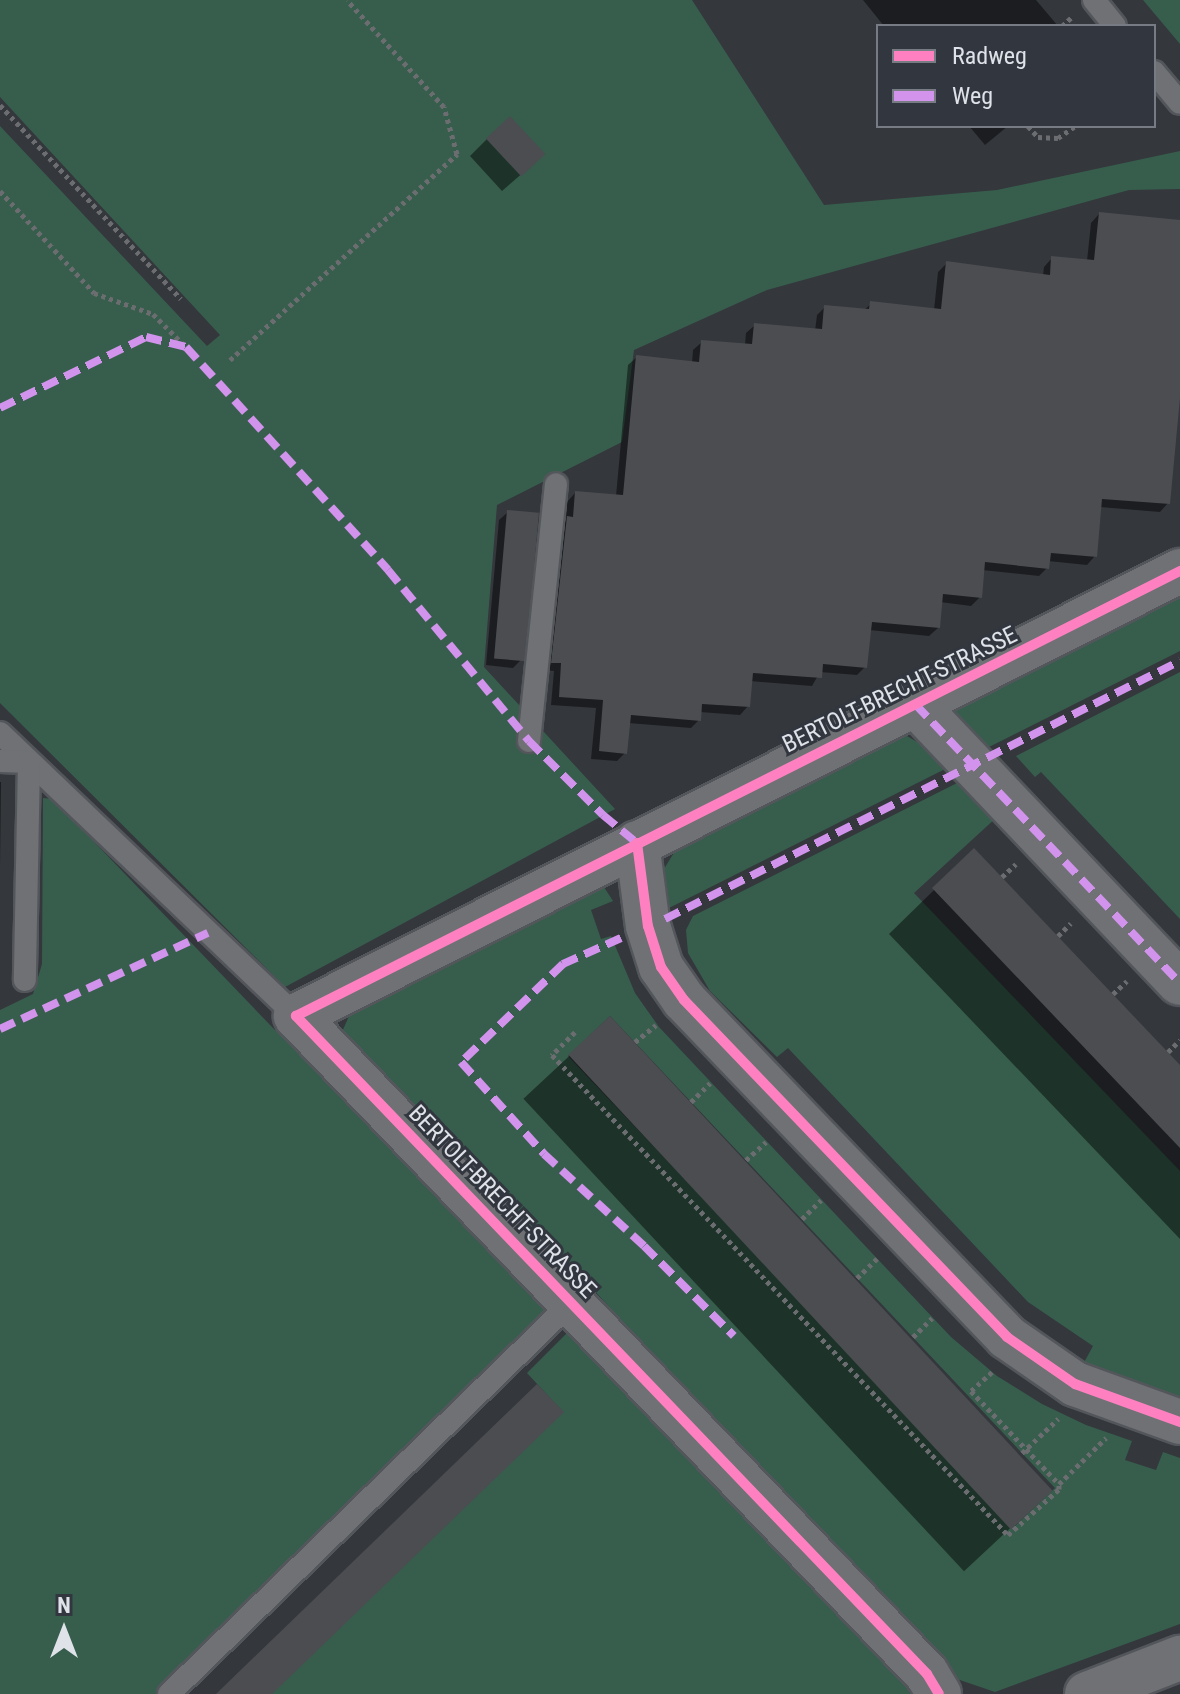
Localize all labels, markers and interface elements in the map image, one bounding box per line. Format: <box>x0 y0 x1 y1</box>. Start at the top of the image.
legend <box>876 24 1156 128</box>
text: Radweg <box>952 42 1027 70</box>
text: Weg <box>952 82 993 110</box>
street label: BERTOLT-BRECHT-STRASSE <box>778 621 1022 759</box>
street label: BERTOLT-BRECHT-STRASSE <box>402 1099 602 1305</box>
north arrow <box>24 1590 104 1670</box>
text: N <box>57 1593 71 1618</box>

